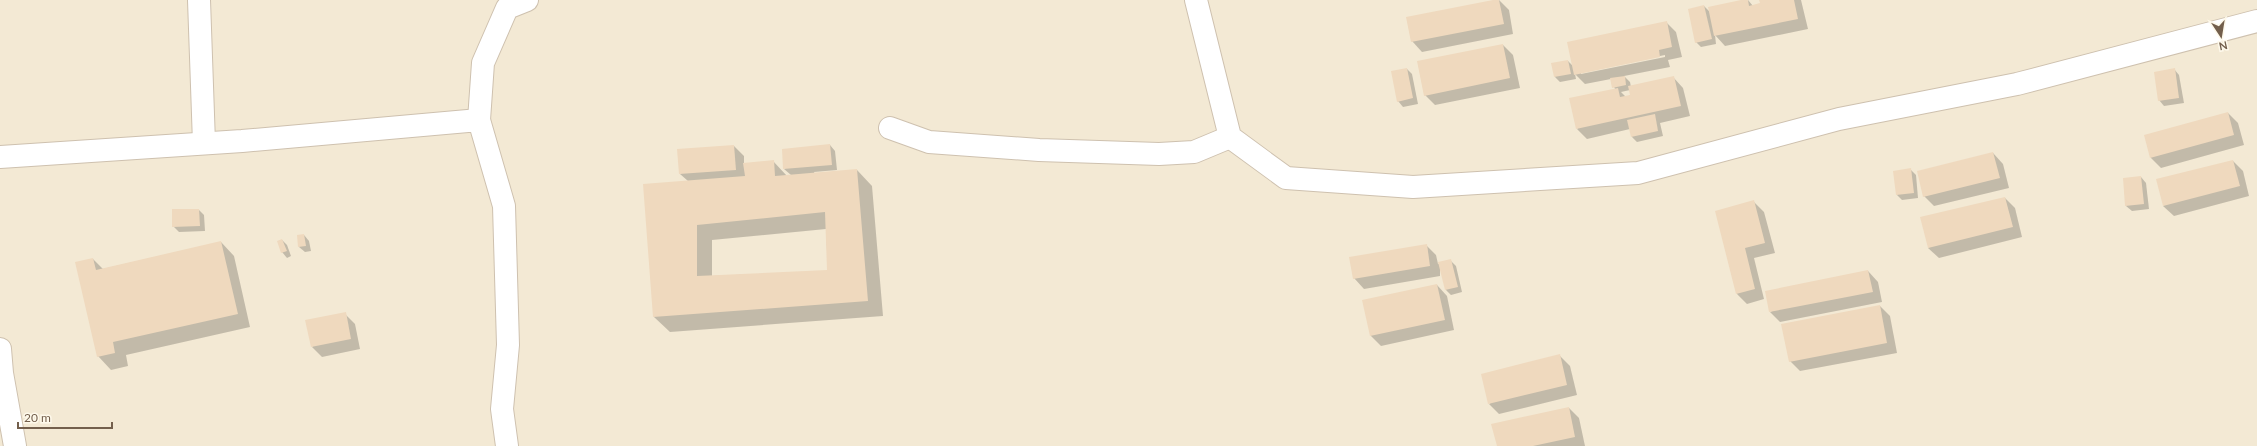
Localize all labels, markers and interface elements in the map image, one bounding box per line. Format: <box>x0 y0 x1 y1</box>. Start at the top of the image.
north arrow <box>2201 16 2241 56</box>
text: N <box>2218 39 2229 54</box>
scale bar <box>18 404 112 430</box>
text: 20 m <box>24 410 51 425</box>

